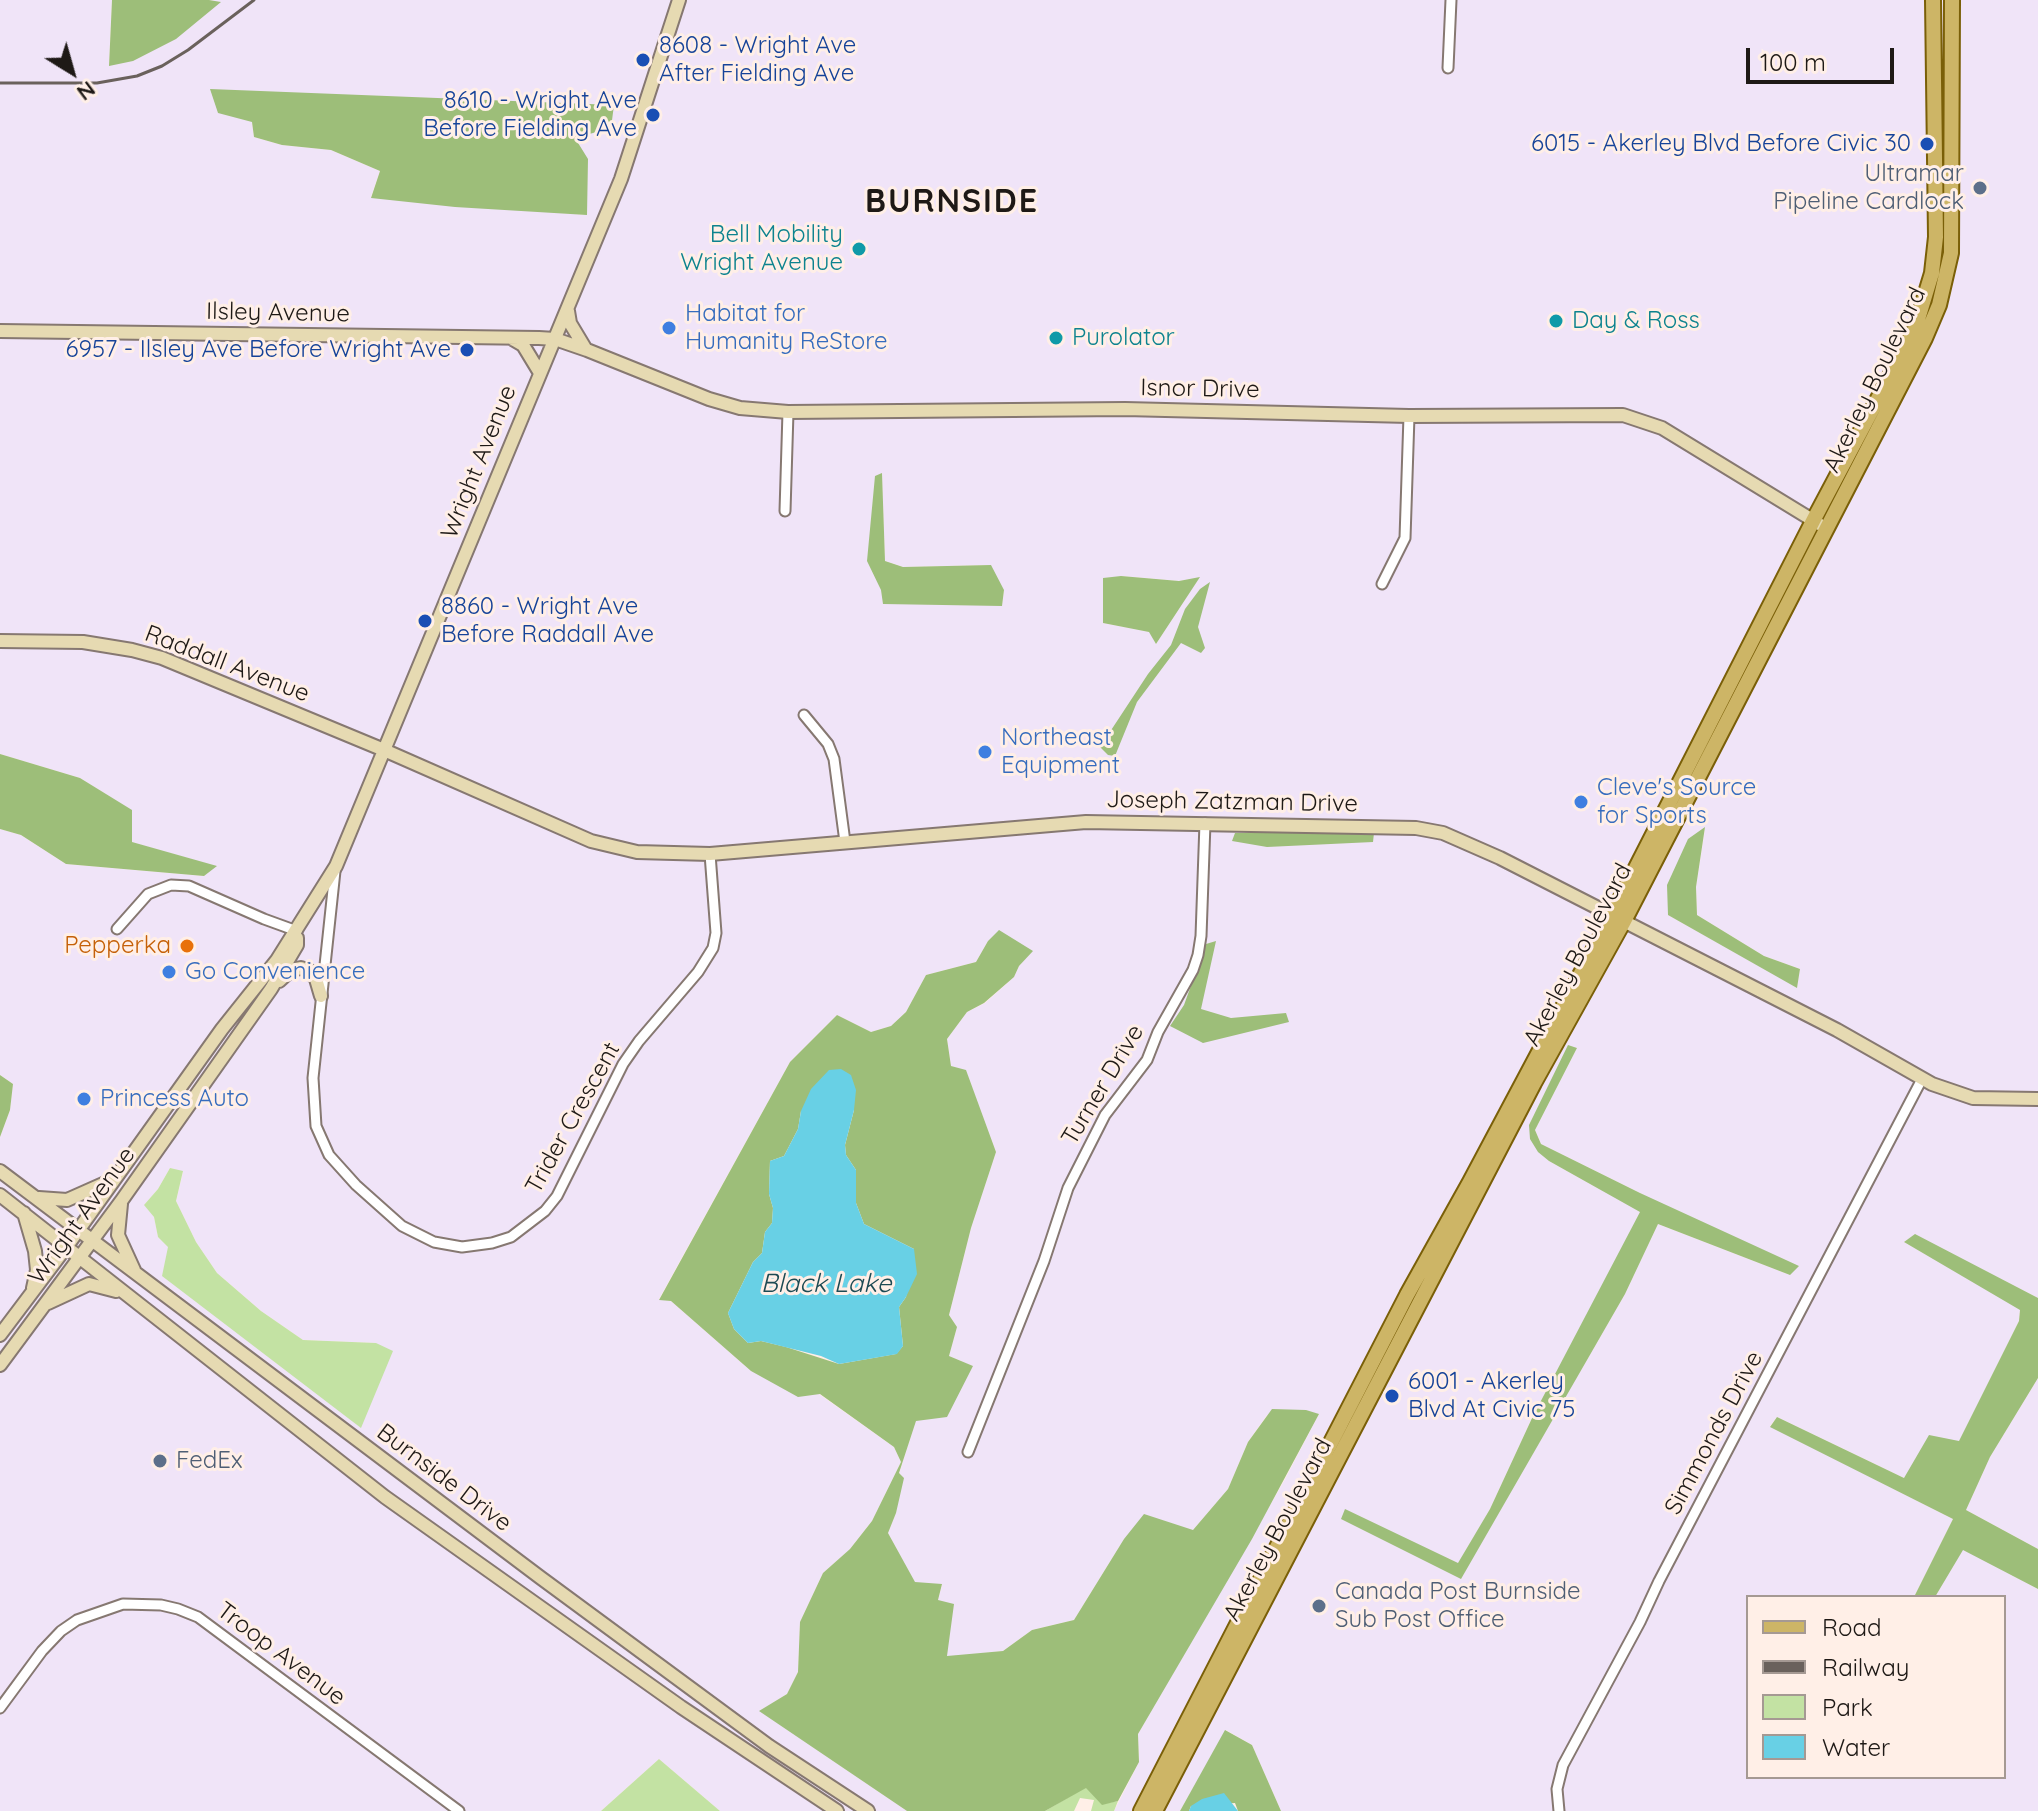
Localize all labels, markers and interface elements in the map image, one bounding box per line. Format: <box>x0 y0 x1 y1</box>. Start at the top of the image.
north arrow <box>32 32 112 112</box>
place label: 8608 - Wright Ave After Fielding Ave <box>659 32 856 88</box>
scale bar <box>1750 32 1898 82</box>
text: 100 m <box>1760 47 1826 77</box>
marker: 8608 - Wright Ave After Fielding Ave <box>634 51 652 69</box>
text: N <box>72 75 101 107</box>
place label: 8610 - Wright Ave Before Fielding Ave <box>423 87 637 143</box>
marker: 8610 - Wright Ave Before Fielding Ave <box>644 106 662 124</box>
place label: 6015 - Akerley Blvd Before Civic 30 <box>1531 130 1911 158</box>
marker: 6015 - Akerley Blvd Before Civic 30 <box>1918 135 1936 153</box>
place label: Ultramar Pipeline Cardlock <box>1773 160 1964 216</box>
marker: Ultramar Pipeline Cardlock <box>1971 179 1989 197</box>
district label: BURNSIDE <box>865 183 1039 221</box>
place label: Bell Mobility Wright Avenue <box>680 221 843 277</box>
marker: Bell Mobility Wright Avenue <box>850 240 868 258</box>
street label: Akerley Boulevard <box>1818 283 1932 477</box>
street label: Ilsley Avenue <box>206 297 350 329</box>
place label: Habitat for Humanity ReStore <box>685 300 887 356</box>
place label: Day & Ross <box>1572 307 1700 335</box>
marker: Day & Ross <box>1547 312 1565 330</box>
marker: Habitat for Humanity ReStore <box>660 319 678 337</box>
place label: Purolator <box>1072 324 1175 352</box>
marker: Purolator <box>1047 329 1065 347</box>
place label: 6957 - Ilsley Ave Before Wright Ave <box>66 336 451 364</box>
marker: 6957 - Ilsley Ave Before Wright Ave <box>458 341 476 359</box>
street label: Isnor Drive <box>1140 374 1260 404</box>
street label: Wright Avenue <box>435 381 523 543</box>
place label: 8860 - Wright Ave Before Raddall Ave <box>441 593 654 649</box>
marker: 8860 - Wright Ave Before Raddall Ave <box>416 612 434 630</box>
street label: Raddall Avenue <box>141 619 313 709</box>
place label: Northeast Equipment <box>1001 724 1120 780</box>
marker: Northeast Equipment <box>976 743 994 761</box>
place label: Cleve's Source for Sports <box>1597 774 1756 830</box>
street label: Joseph Zatzman Drive <box>1106 785 1358 819</box>
marker: Cleve's Source for Sports <box>1572 793 1590 811</box>
street label: Akerley Boulevard <box>1518 859 1638 1051</box>
place label: Pepperka <box>64 932 171 960</box>
marker: Pepperka <box>178 937 196 955</box>
place label: Go Convenience <box>185 958 365 986</box>
marker: Go Convenience <box>160 963 178 981</box>
street label: Turner Drive <box>1056 1020 1150 1150</box>
street label: Trider Crescent <box>520 1037 626 1199</box>
place label: Princess Auto <box>100 1085 249 1113</box>
marker: Princess Auto <box>75 1090 93 1108</box>
street label: Wright Avenue <box>22 1142 142 1290</box>
water label: Black Lake <box>761 1268 891 1300</box>
street label: Simmonds Drive <box>1659 1346 1769 1520</box>
place label: 6001 - Akerley Blvd At Civic 75 <box>1408 1368 1575 1424</box>
marker: 6001 - Akerley Blvd At Civic 75 <box>1383 1387 1401 1405</box>
street label: Burnside Drive <box>371 1418 517 1538</box>
street label: Akerley Boulevard <box>1218 1434 1338 1626</box>
place label: FedEx <box>176 1447 243 1475</box>
marker: FedEx <box>151 1452 169 1470</box>
place label: Canada Post Burnside Sub Post Office <box>1335 1578 1581 1634</box>
legend <box>1746 1595 2006 1779</box>
street label: Troop Avenue <box>211 1596 351 1712</box>
marker: Canada Post Burnside Sub Post Office <box>1310 1597 1328 1615</box>
text: Road <box>1822 1612 1882 1642</box>
text: Railway <box>1822 1652 1909 1682</box>
text: Park <box>1822 1692 1873 1722</box>
text: Water <box>1822 1732 1890 1762</box>

